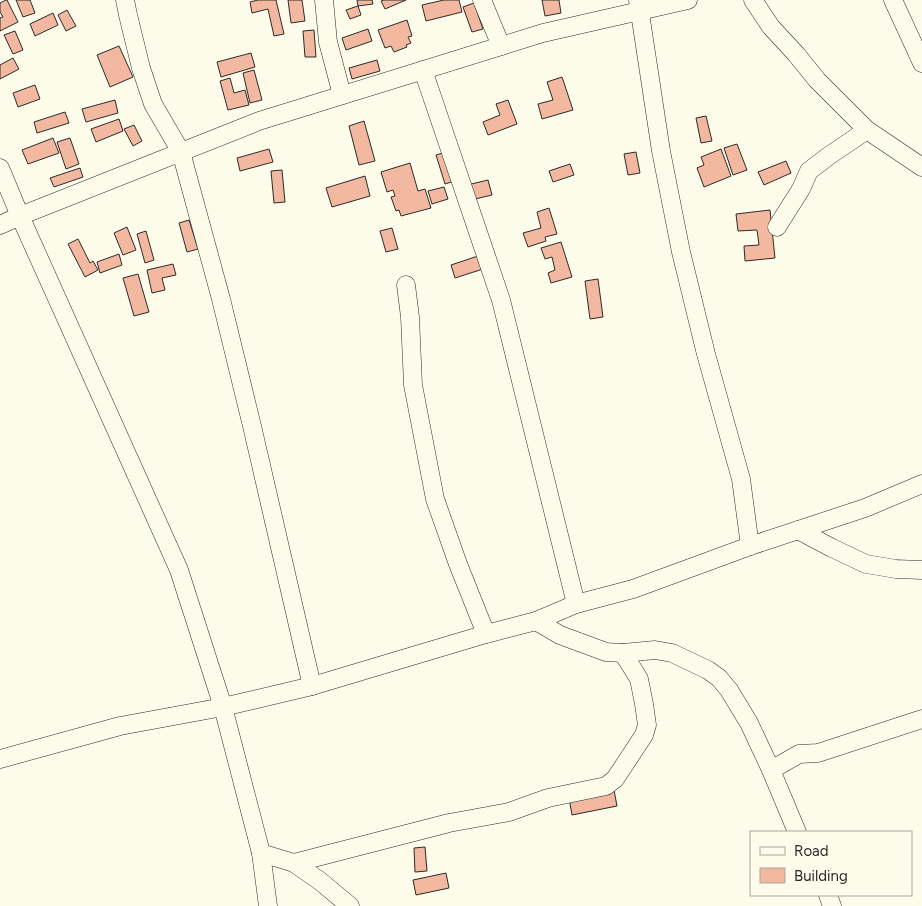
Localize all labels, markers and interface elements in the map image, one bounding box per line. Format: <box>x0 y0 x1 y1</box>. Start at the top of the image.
legend <box>750 831 912 896</box>
text: Road <box>794 842 829 860</box>
text: Building <box>794 867 848 885</box>

